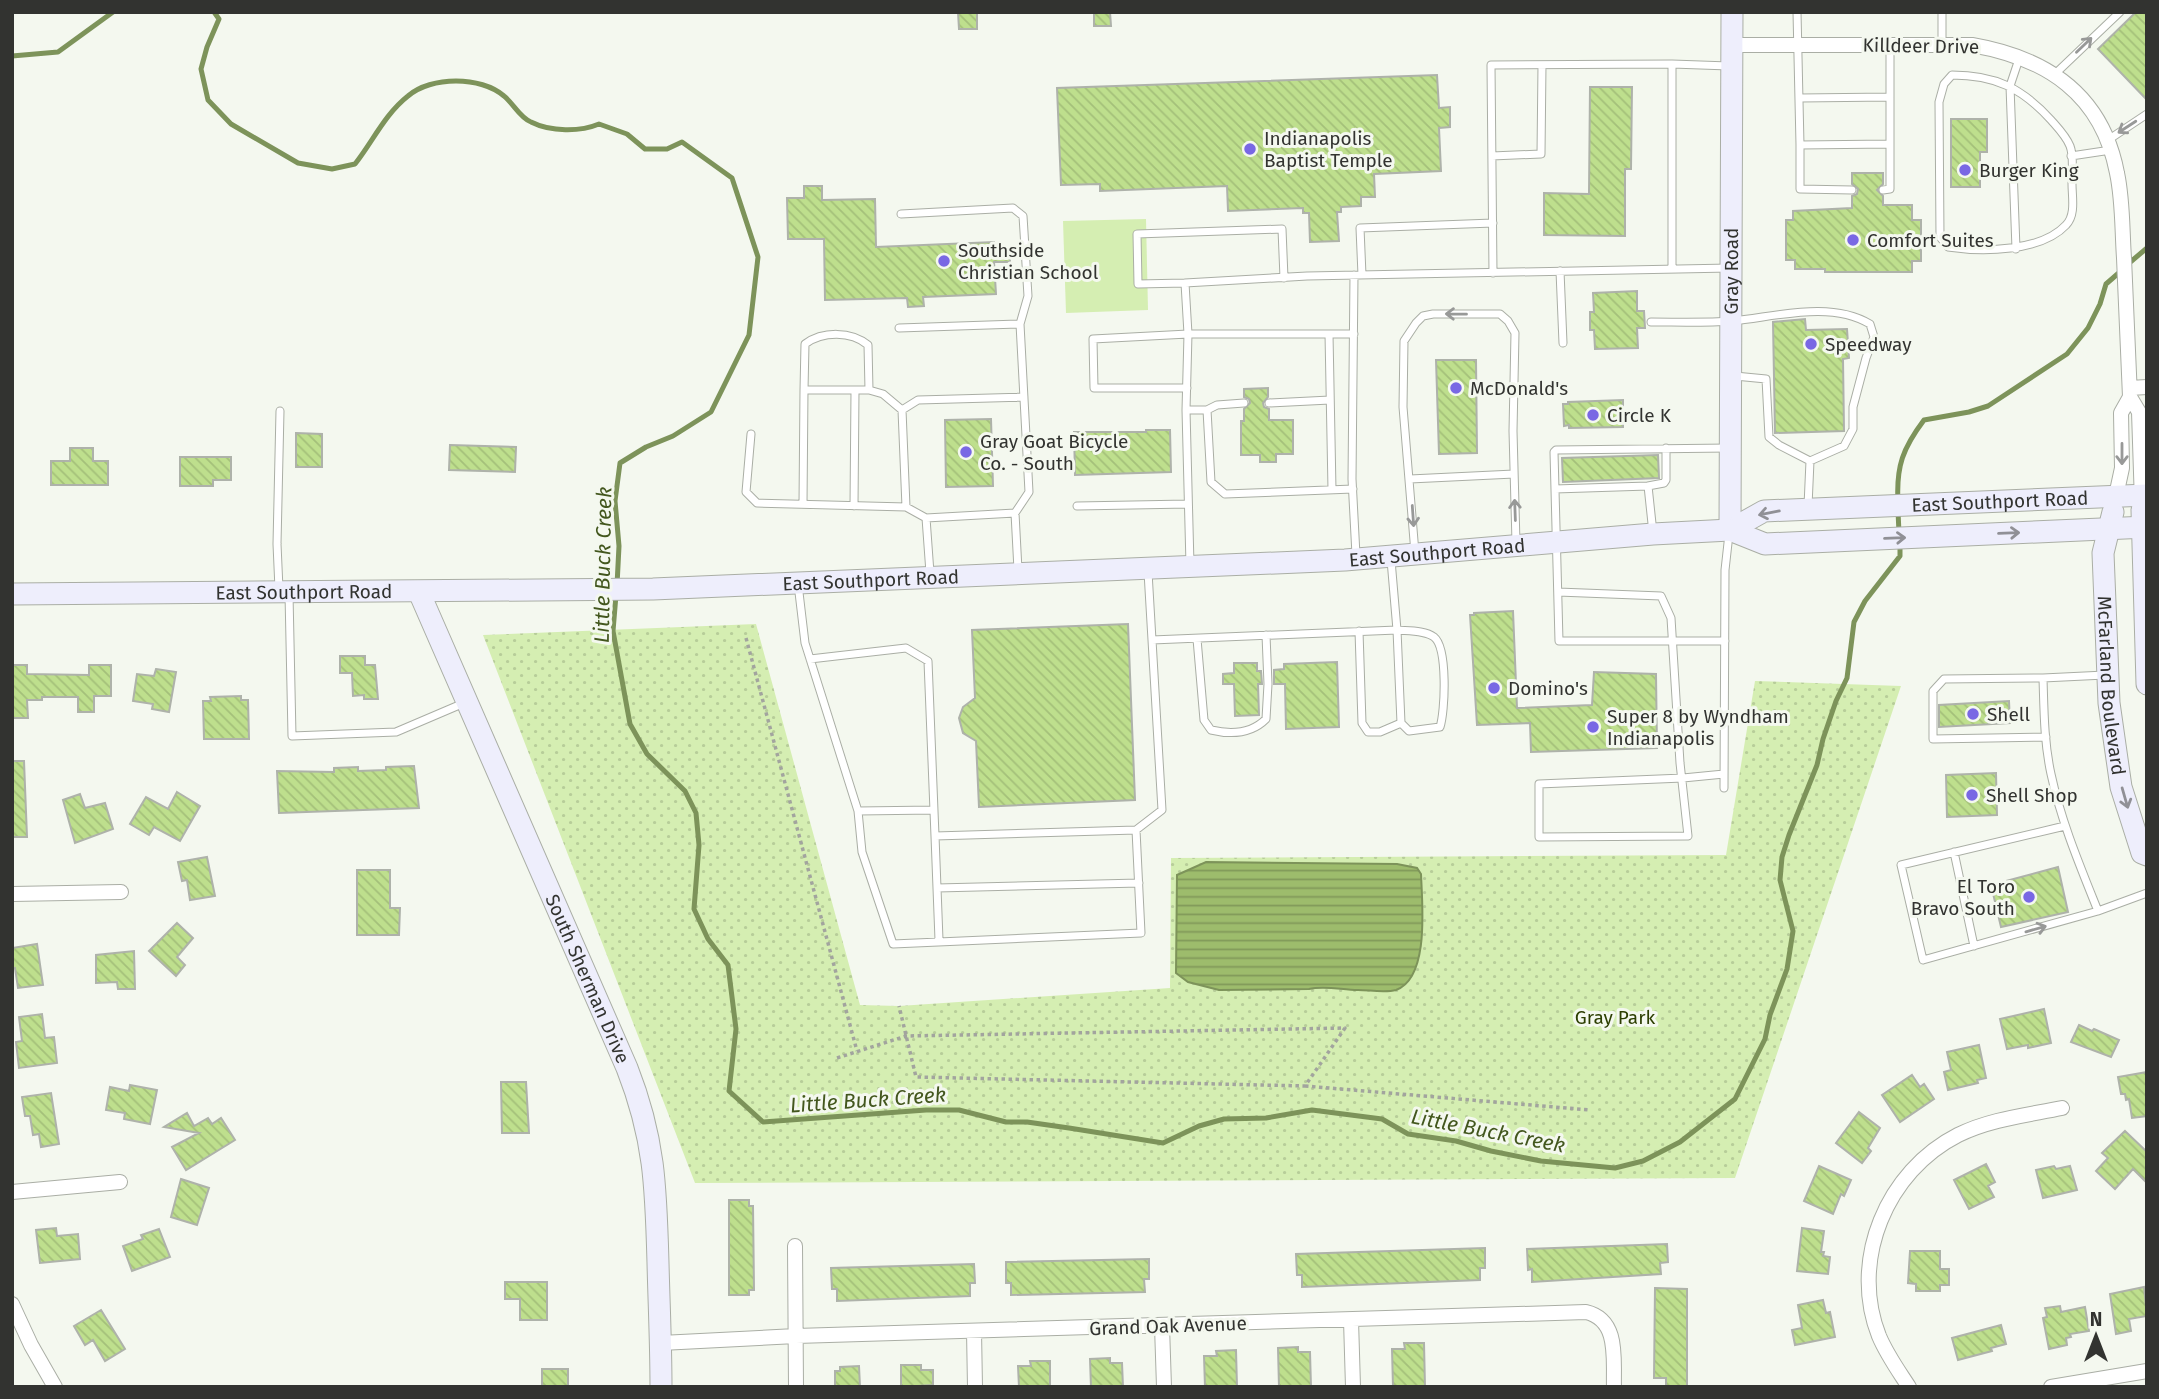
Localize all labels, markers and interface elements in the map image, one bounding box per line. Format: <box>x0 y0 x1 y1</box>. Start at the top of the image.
street label: Killdeer Drive <box>1863 33 1979 59</box>
one-way arrow <box>2075 37 2092 54</box>
one-way arrow <box>2118 120 2137 134</box>
place label: Indianapolis Baptist Temple <box>1264 127 1393 172</box>
marker: Indianapolis Baptist Temple <box>1242 141 1258 157</box>
place label: Burger King <box>1979 159 2079 182</box>
marker: Burger King <box>1957 162 1973 178</box>
street label: Gray Road <box>1719 227 1743 315</box>
place label: Comfort Suites <box>1867 229 1994 252</box>
marker: Comfort Suites <box>1845 232 1861 248</box>
place label: Southside Christian School <box>958 239 1099 284</box>
marker: Southside Christian School <box>936 253 952 269</box>
one-way arrow <box>1445 307 1468 321</box>
place label: Speedway <box>1825 333 1912 356</box>
marker: Speedway <box>1803 336 1819 352</box>
place label: McDonald's <box>1470 377 1568 400</box>
marker: McDonald's <box>1448 380 1464 396</box>
place label: Circle K <box>1607 404 1672 427</box>
marker: Circle K <box>1585 407 1601 423</box>
place label: Gray Goat Bicycle Co. - South <box>980 430 1128 475</box>
one-way arrow <box>2115 442 2129 465</box>
marker: Gray Goat Bicycle Co. - South <box>958 444 974 460</box>
street label: East Southport Road <box>1911 486 2089 516</box>
water label: Little Buck Creek <box>589 487 617 643</box>
one-way arrow <box>1509 498 1522 521</box>
one-way arrow <box>1407 504 1420 527</box>
one-way arrow <box>1758 507 1781 520</box>
one-way arrow <box>1997 527 2020 540</box>
one-way arrow <box>1883 532 1906 545</box>
street label: East Southport Road <box>1348 533 1526 571</box>
street label: East Southport Road <box>782 565 960 595</box>
street label: East Southport Road <box>215 580 393 604</box>
street label: McFarland Boulevard <box>2093 595 2131 777</box>
place label: Domino's <box>1508 677 1588 700</box>
marker: Domino's <box>1486 680 1502 696</box>
place label: Shell <box>1987 703 2030 726</box>
place label: Super 8 by Wyndham Indianapolis <box>1607 705 1789 750</box>
marker: Shell <box>1965 706 1981 722</box>
marker: Super 8 by Wyndham Indianapolis <box>1585 719 1601 735</box>
place label: Shell Shop <box>1986 784 2078 807</box>
marker: Shell Shop <box>1964 787 1980 803</box>
one-way arrow <box>2119 787 2132 809</box>
place label: El Toro Bravo South <box>1911 875 2015 920</box>
marker: El Toro Bravo South <box>2021 889 2037 905</box>
street label: South Sherman Drive <box>541 891 635 1067</box>
one-way arrow <box>2025 921 2047 934</box>
park label: Gray Park <box>1575 1006 1656 1029</box>
water label: Little Buck Creek <box>789 1082 947 1118</box>
water label: Little Buck Creek <box>1409 1103 1567 1159</box>
north arrow <box>2061 1301 2131 1371</box>
text: N <box>2090 1308 2102 1331</box>
street label: Grand Oak Avenue <box>1089 1312 1247 1340</box>

